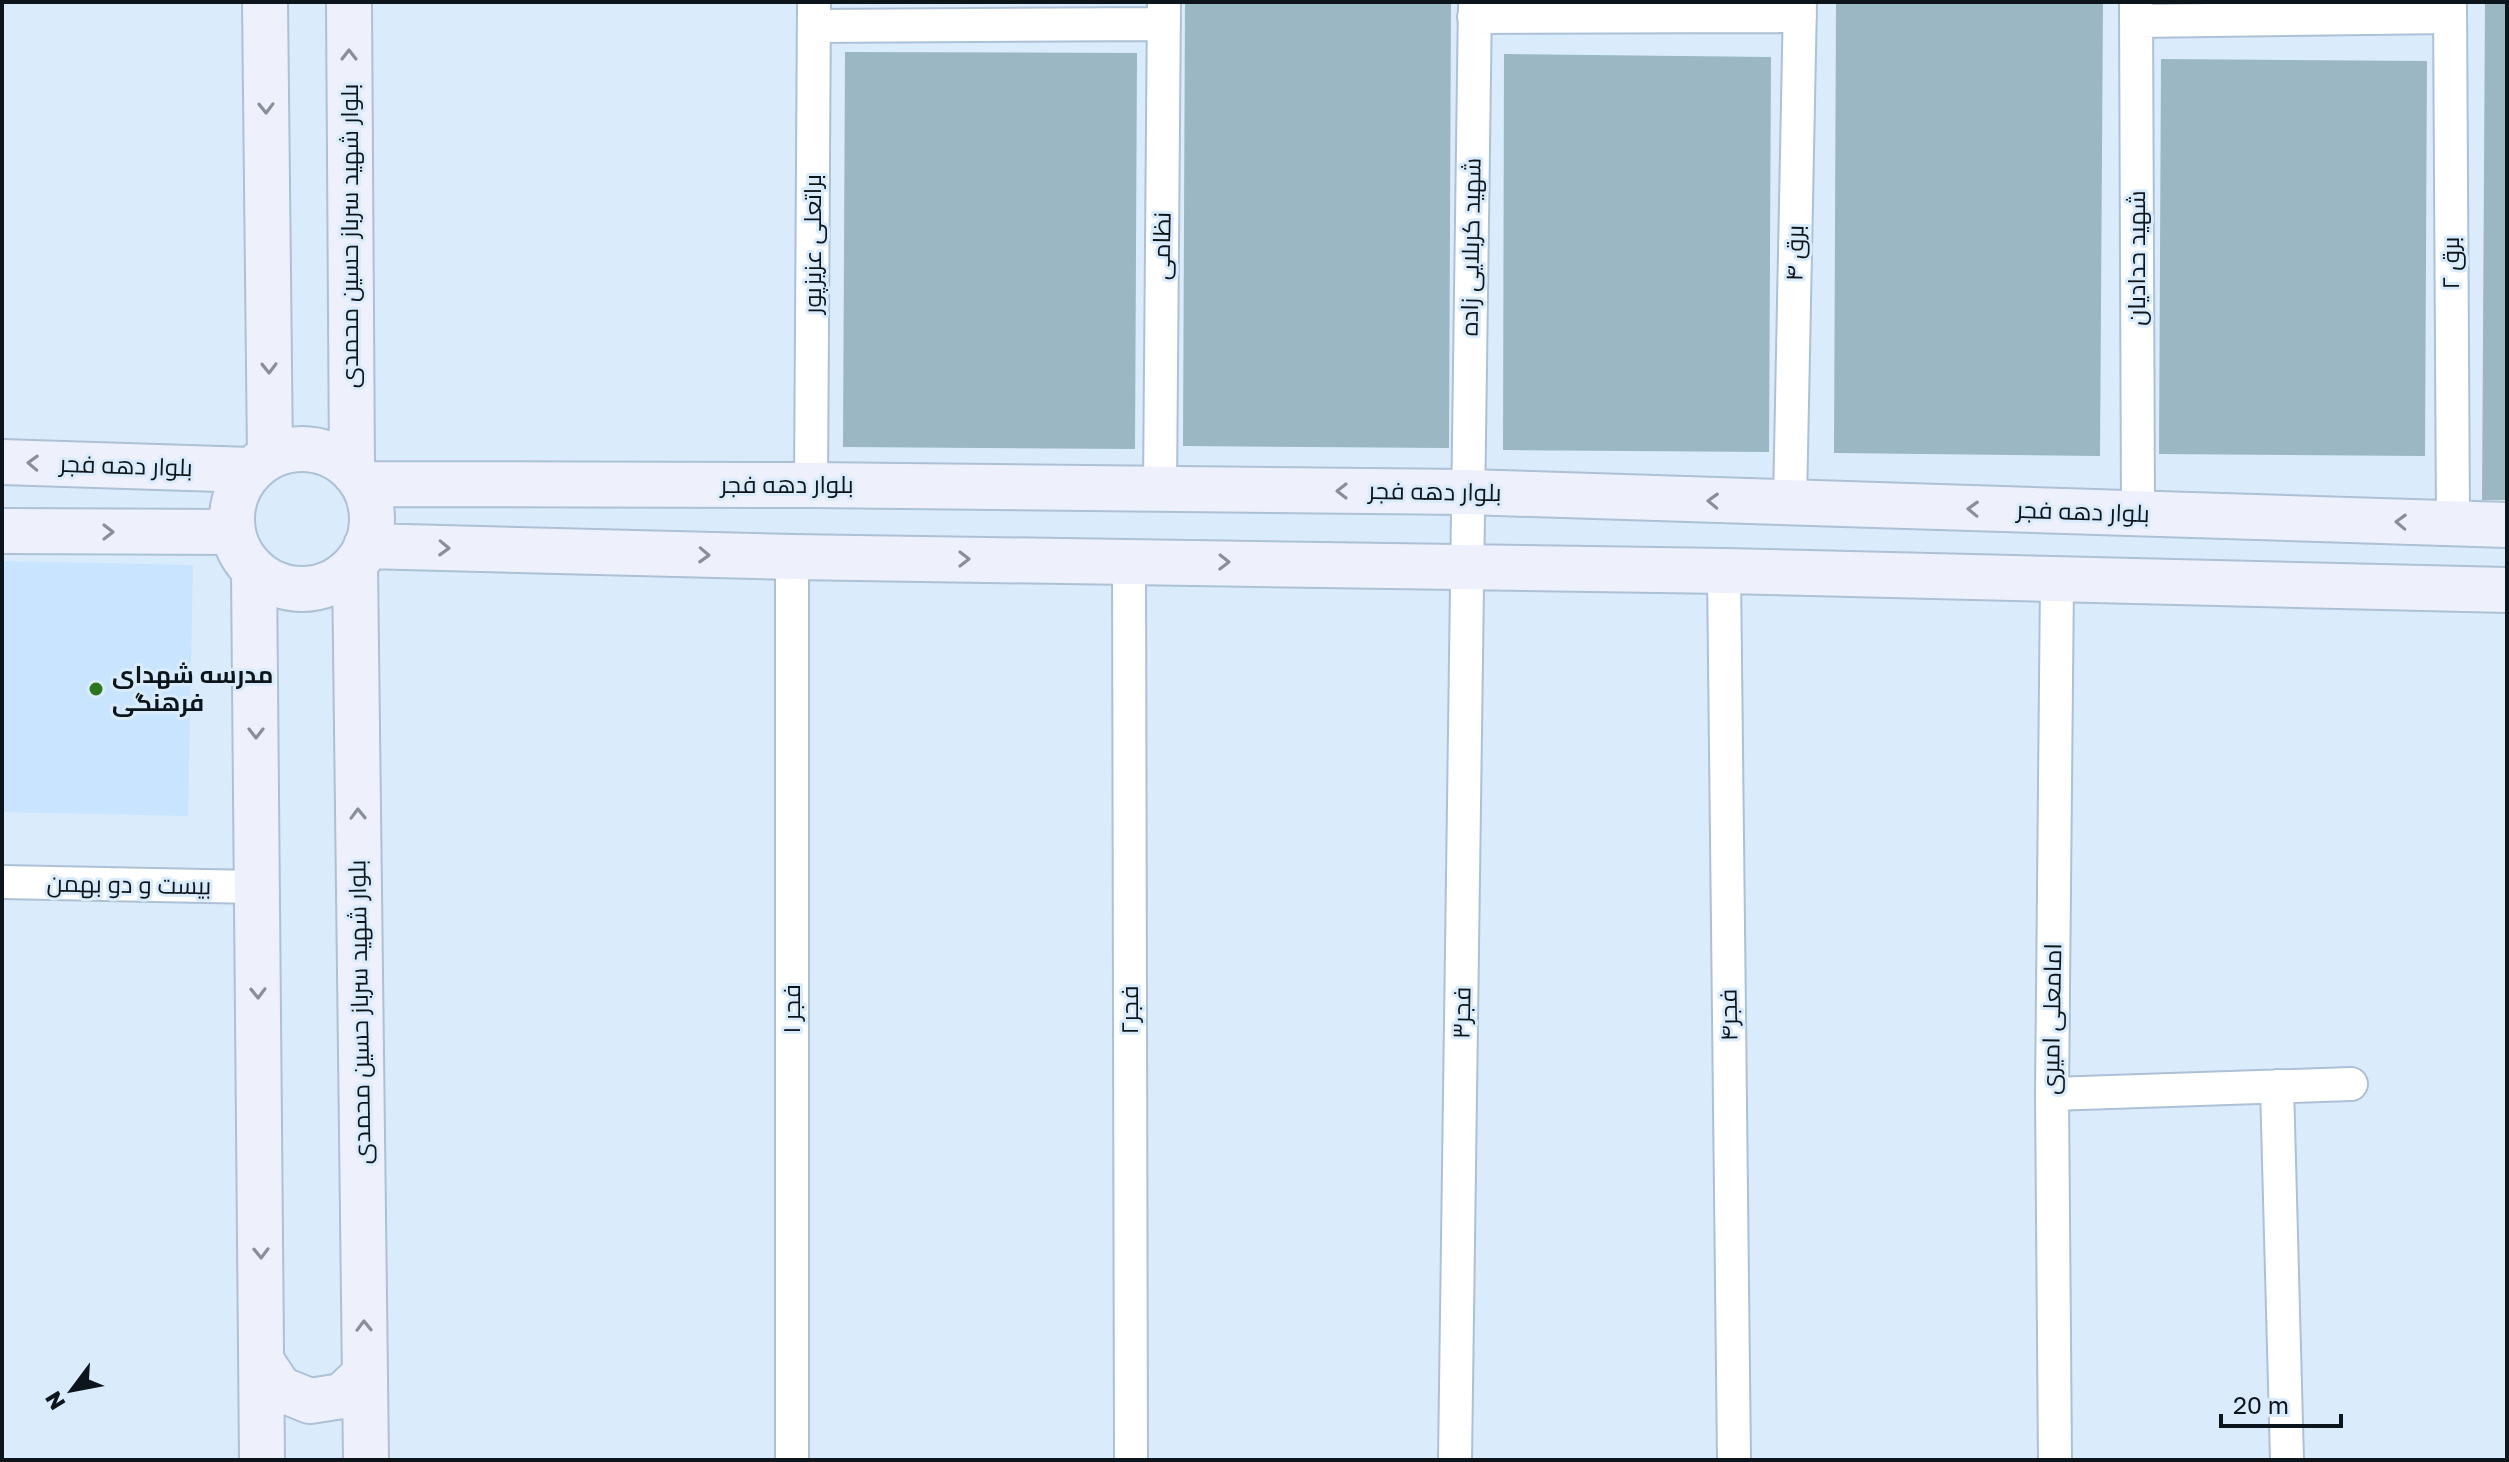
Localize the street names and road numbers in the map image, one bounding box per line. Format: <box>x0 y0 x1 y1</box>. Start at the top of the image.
street label: بلوار شهید سرباز حسین محمدی <box>334 84 364 388</box>
street label: شهید کربلایی زاده <box>1453 158 1487 336</box>
street label: براتعلی عزیزپور <box>797 174 829 316</box>
street label: شهید حدادیان <box>2121 190 2151 326</box>
street label: نظامی <box>1145 212 1177 280</box>
street label: برق ۴ <box>1779 225 1810 281</box>
street label: برق ۲ <box>2435 237 2466 289</box>
street label: بلوار دهه فجر <box>57 448 193 481</box>
street label: بلوار دهه فجر <box>718 469 854 498</box>
street label: بلوار دهه فجر <box>1366 475 1502 506</box>
street label: بلوار دهه فجر <box>2014 494 2150 527</box>
street label: بلوار شهید سرباز حسین محمدی <box>341 859 377 1165</box>
street label: بیست و دو بهمن <box>46 868 212 900</box>
street label: امامعلی امیری <box>2035 943 2067 1095</box>
street label: فجر ۱ <box>776 984 805 1034</box>
street label: فجر۲ <box>1114 986 1143 1034</box>
street label: فجر۳ <box>1446 986 1475 1039</box>
street label: فجر۴ <box>1713 989 1742 1041</box>

